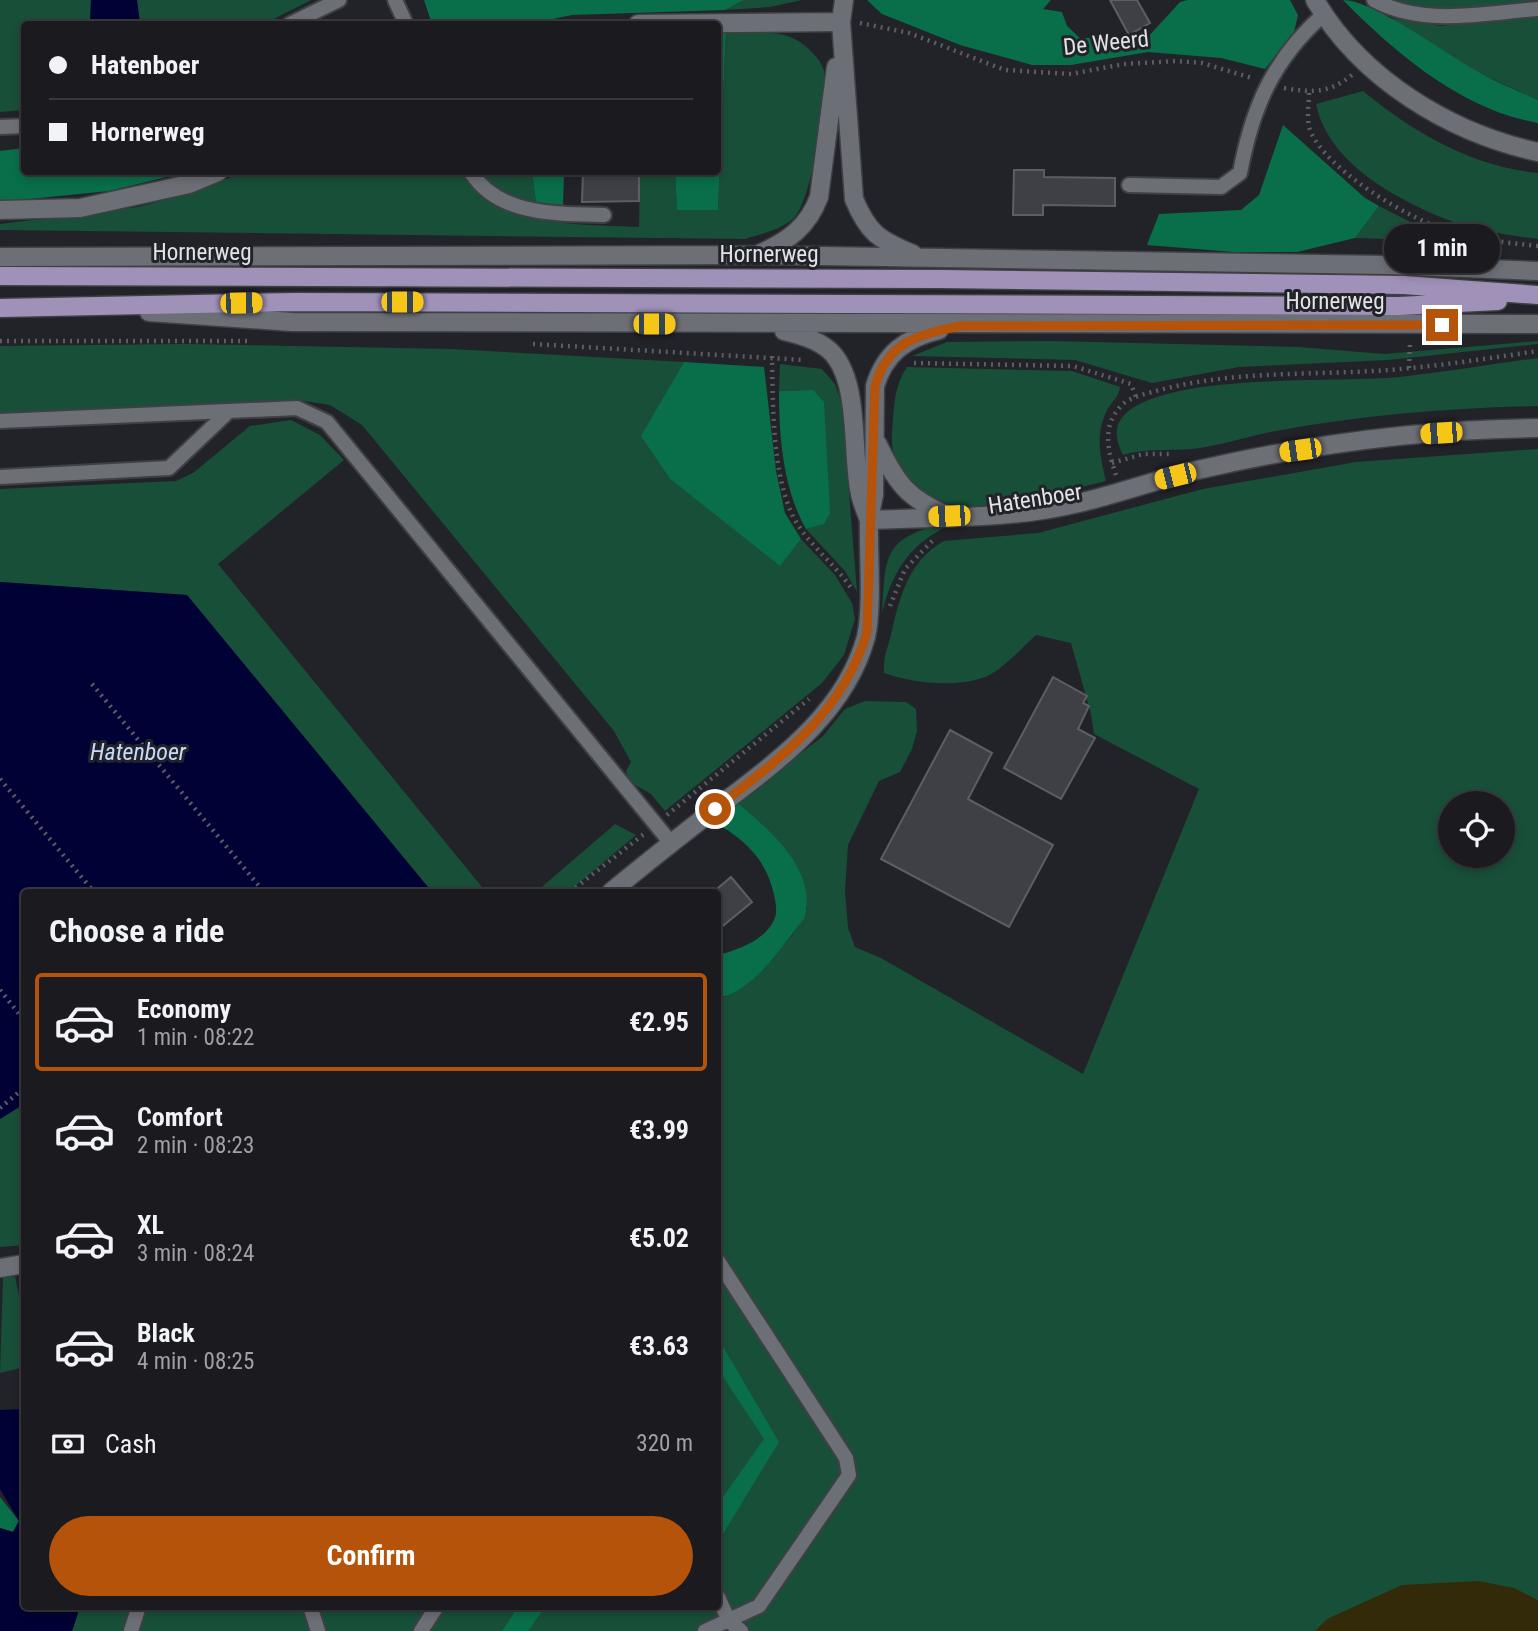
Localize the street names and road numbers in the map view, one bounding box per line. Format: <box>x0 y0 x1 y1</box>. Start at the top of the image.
street label: De Weerd <box>1062 25 1150 61</box>
street label: Hornerweg <box>152 239 252 266</box>
street label: Hornerweg <box>719 241 819 268</box>
street label: Hornerweg <box>1285 288 1385 315</box>
street label: Hatenboer <box>986 478 1084 520</box>

